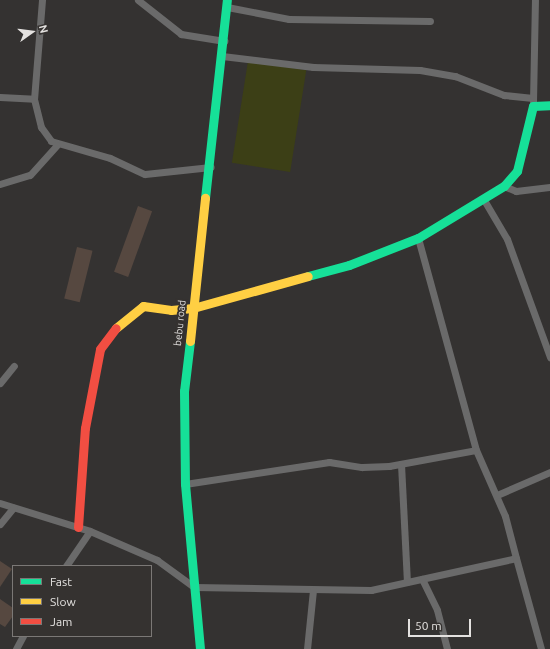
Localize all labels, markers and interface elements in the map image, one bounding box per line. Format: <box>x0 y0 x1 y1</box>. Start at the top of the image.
north arrow <box>12 12 52 52</box>
text: N <box>37 24 50 35</box>
street label: bebu road <box>172 300 188 346</box>
legend <box>12 565 152 637</box>
text: Fast <box>50 575 72 588</box>
text: Slow <box>50 595 76 608</box>
scale bar <box>410 611 473 637</box>
text: Jam <box>50 615 72 628</box>
text: 50 m <box>415 619 442 632</box>

